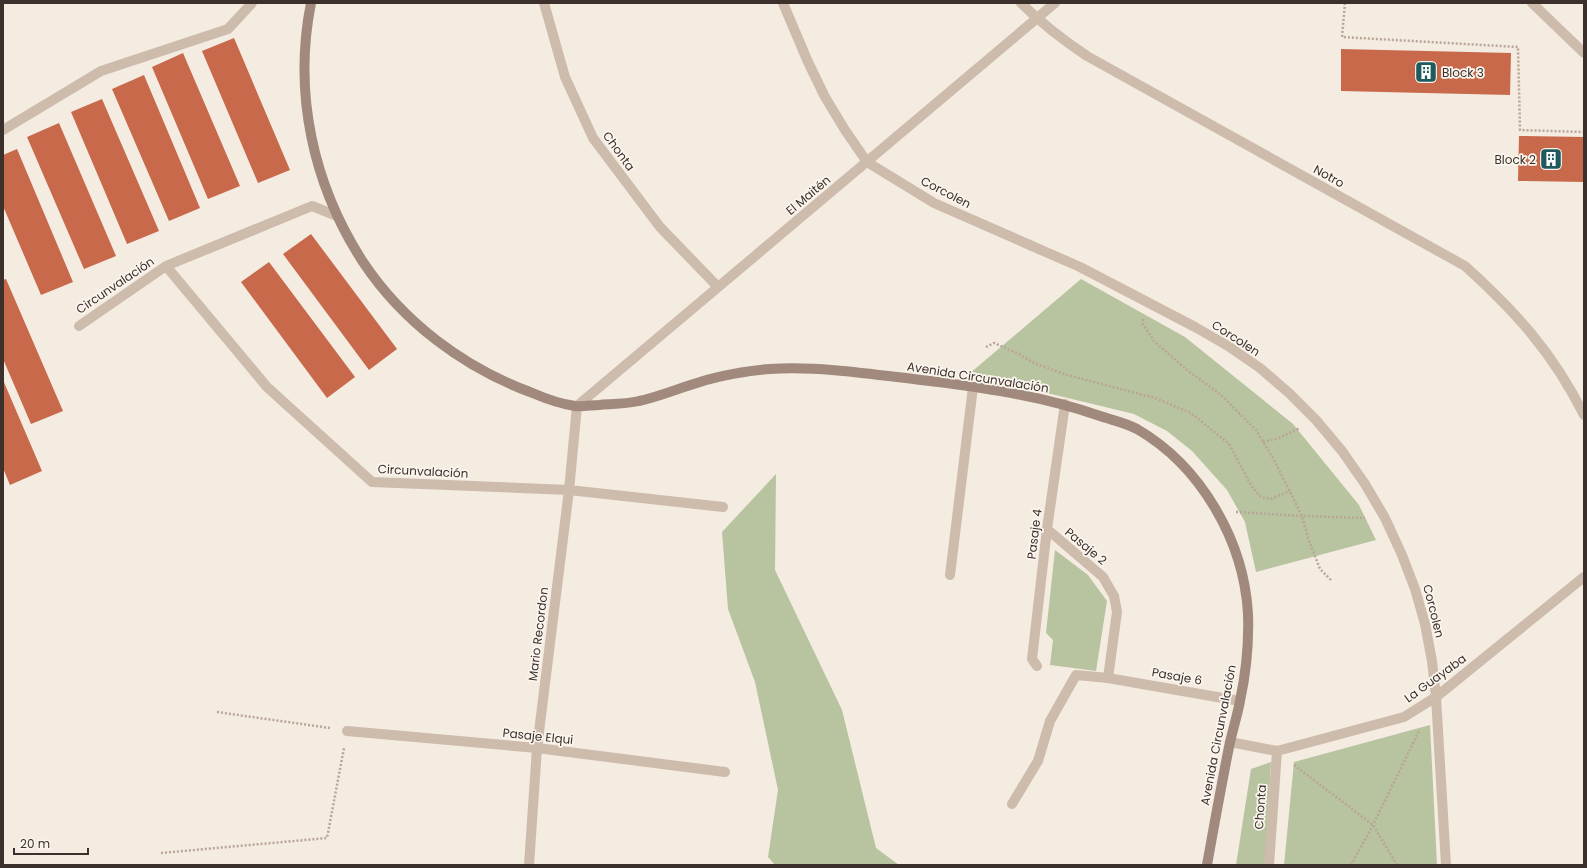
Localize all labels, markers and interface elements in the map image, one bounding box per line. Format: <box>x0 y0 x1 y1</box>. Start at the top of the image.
building icon: Block 3 <box>1413 59 1439 85</box>
place label: Block 3 <box>1442 64 1484 81</box>
street label: Chonta <box>599 128 639 174</box>
building icon: Block 2 <box>1538 146 1564 172</box>
place label: Block 2 <box>1494 151 1536 168</box>
street label: Notro <box>1311 161 1348 192</box>
street label: El Maitén <box>782 171 834 219</box>
street label: Corcolen <box>918 172 974 212</box>
street label: Circunvalación <box>73 253 157 317</box>
street label: Corcolen <box>1209 316 1263 360</box>
street label: Avenida Circunvalación <box>906 357 1050 397</box>
street label: Circunvalación <box>377 460 469 482</box>
street label: Pasaje 4 <box>1022 507 1046 560</box>
street label: Pasaje 2 <box>1061 523 1111 569</box>
street label: Corcolen <box>1419 583 1449 639</box>
street label: Mario Recordon <box>524 586 552 682</box>
street label: La Guayaba <box>1401 650 1469 706</box>
street label: Pasaje 6 <box>1151 663 1203 689</box>
street label: Avenida Circunvalación <box>1196 663 1240 807</box>
street label: Pasaje Elqui <box>502 724 574 748</box>
street label: Chonta <box>1250 784 1270 830</box>
scale bar <box>14 830 88 856</box>
text: 20 m <box>20 835 50 852</box>

